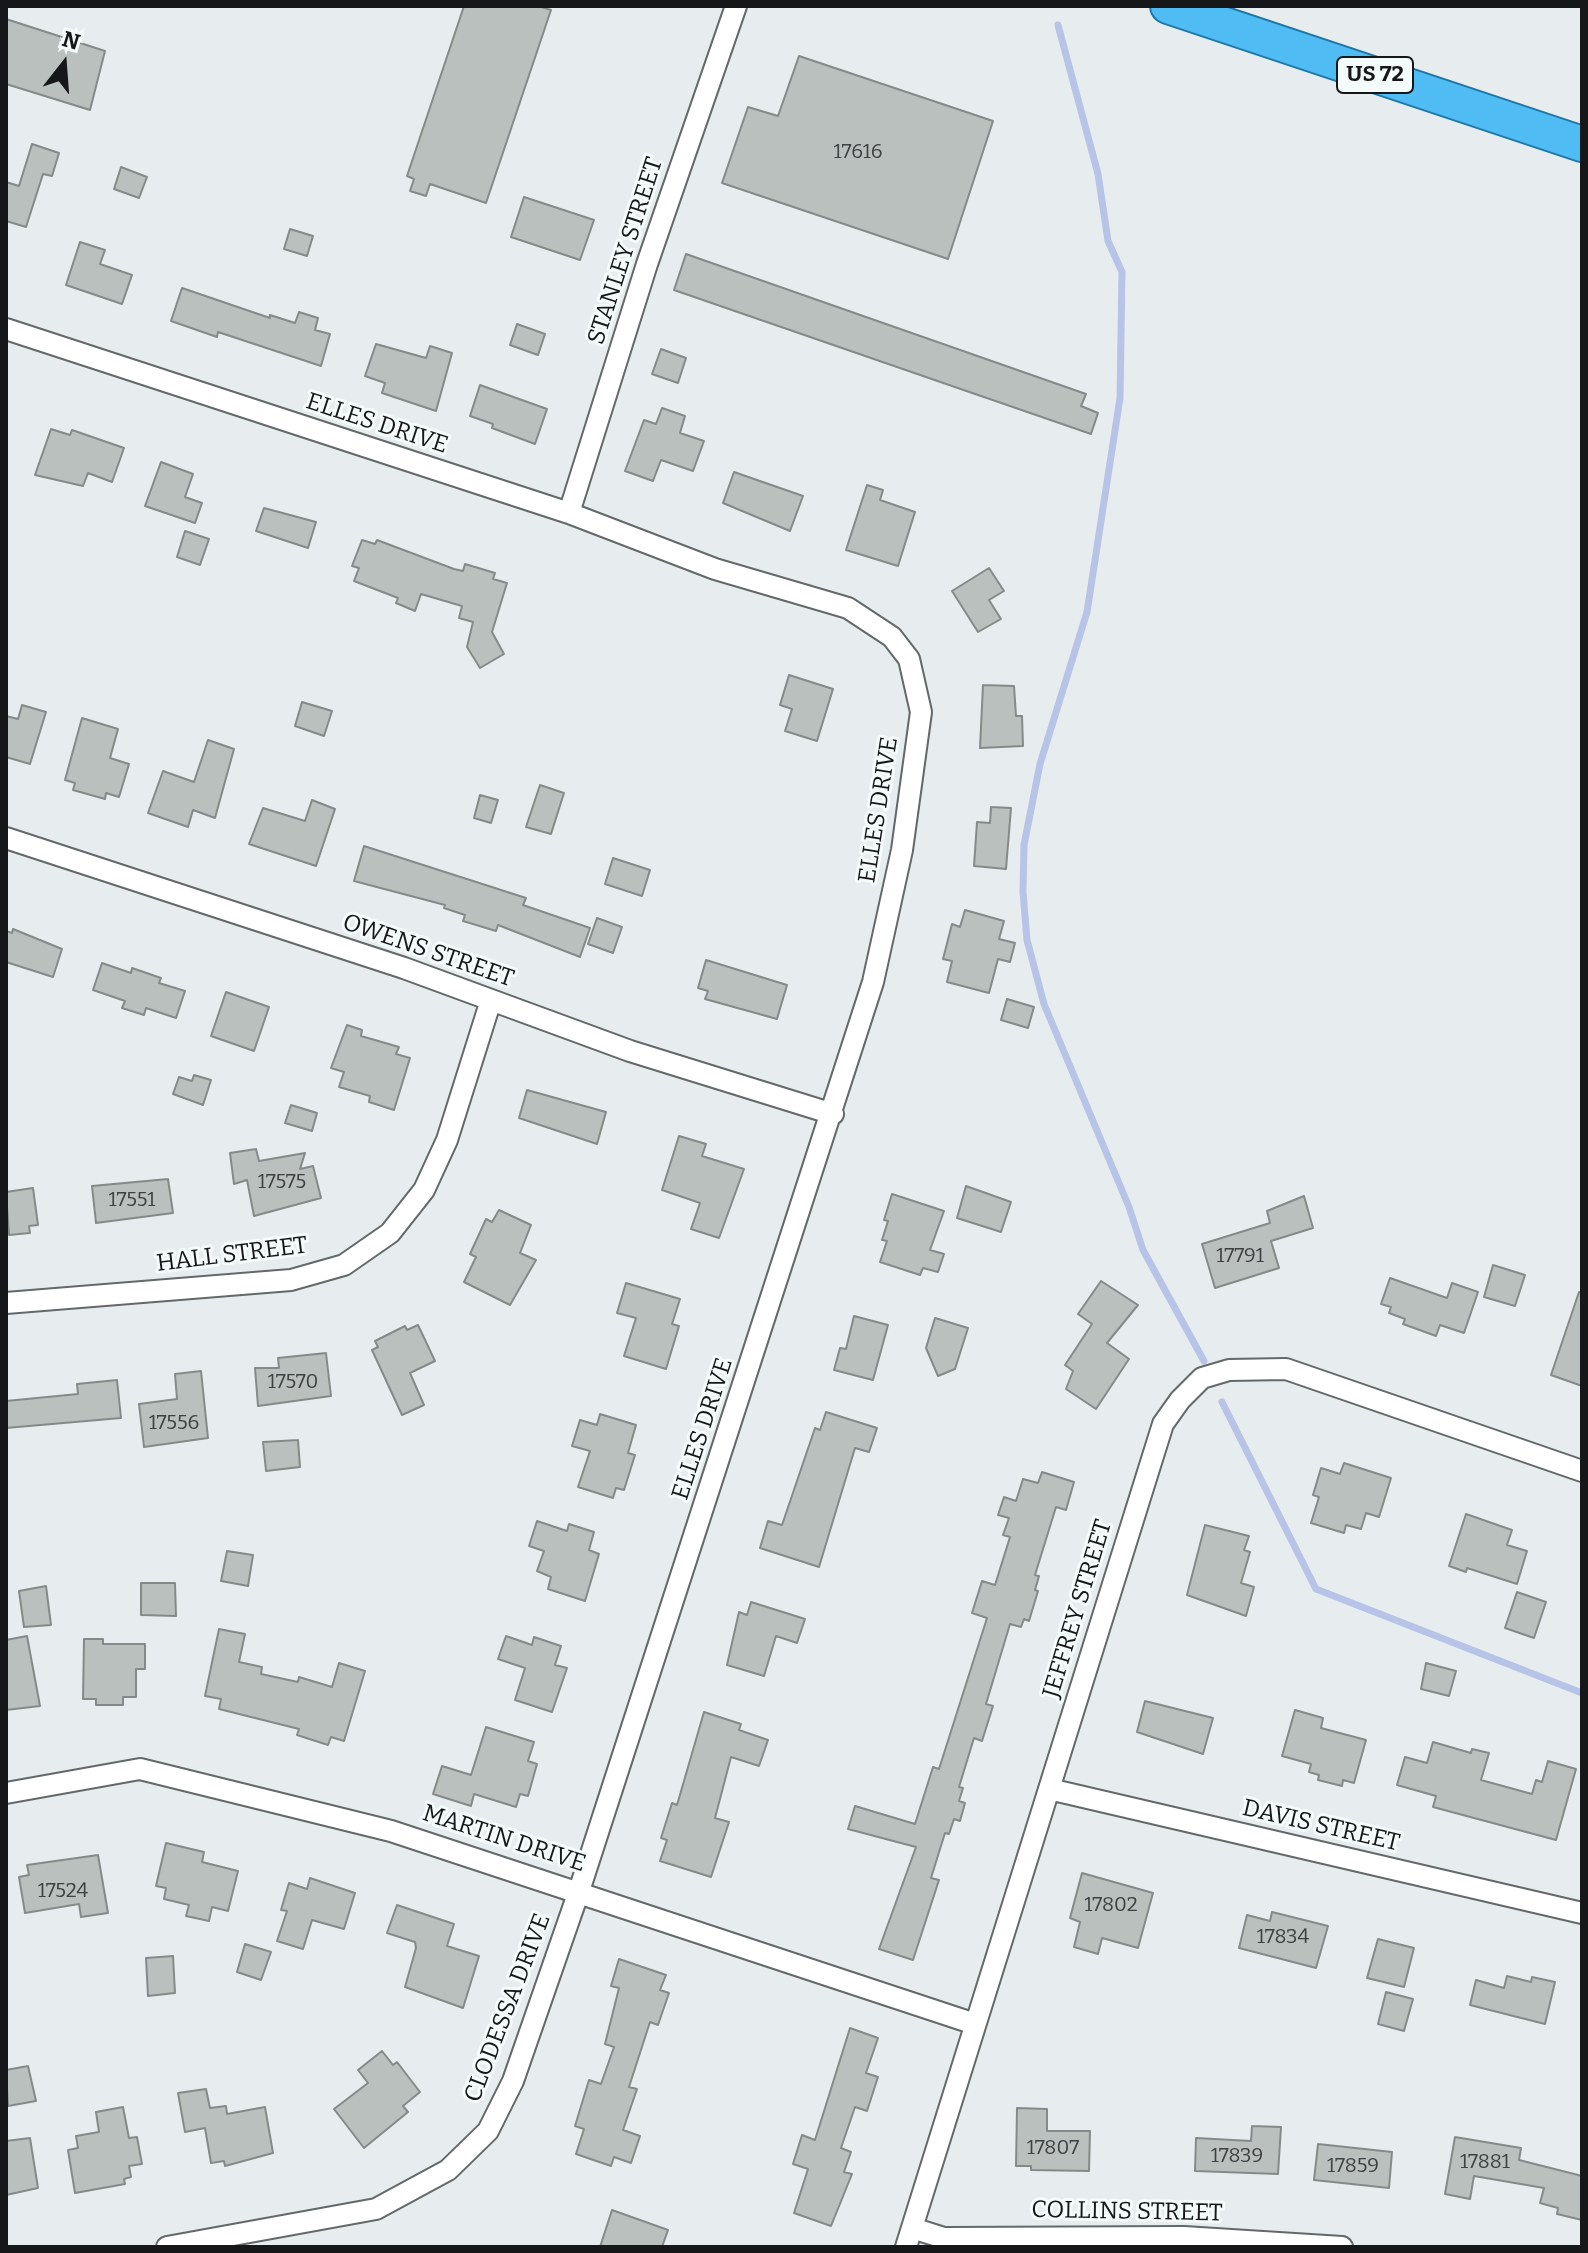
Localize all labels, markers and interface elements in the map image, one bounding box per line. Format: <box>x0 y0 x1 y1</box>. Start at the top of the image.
north arrow <box>24 24 104 104</box>
text: N <box>59 25 83 56</box>
road number: US 72 <box>1337 57 1413 93</box>
house number: 17616 <box>833 140 883 164</box>
street label: STANLEY STREET <box>582 154 670 348</box>
street label: ELLES DRIVE <box>302 388 452 460</box>
street label: ELLES DRIVE <box>853 735 905 885</box>
street label: OWENS STREET <box>339 908 517 994</box>
house number: 17575 <box>258 1170 306 1194</box>
house number: 17551 <box>109 1188 155 1212</box>
street label: HALL STREET <box>155 1231 309 1279</box>
house number: 17791 <box>1216 1244 1264 1268</box>
street label: ELLES DRIVE <box>667 1354 739 1504</box>
house number: 17570 <box>268 1370 318 1394</box>
house number: 17556 <box>149 1411 199 1435</box>
street label: JEFFREY STREET <box>1037 1516 1119 1702</box>
street label: DAVIS STREET <box>1240 1794 1402 1858</box>
street label: MARTIN DRIVE <box>419 1799 589 1879</box>
house number: 17524 <box>38 1879 88 1903</box>
house number: 17802 <box>1084 1893 1138 1917</box>
street label: CLODESSA DRIVE <box>459 1910 557 2106</box>
house number: 17834 <box>1257 1925 1309 1949</box>
house number: 17807 <box>1027 2136 1079 2160</box>
house number: 17839 <box>1211 2144 1263 2168</box>
house number: 17881 <box>1460 2150 1510 2174</box>
house number: 17859 <box>1327 2154 1379 2178</box>
street label: COLLINS STREET <box>1031 2196 1223 2228</box>

